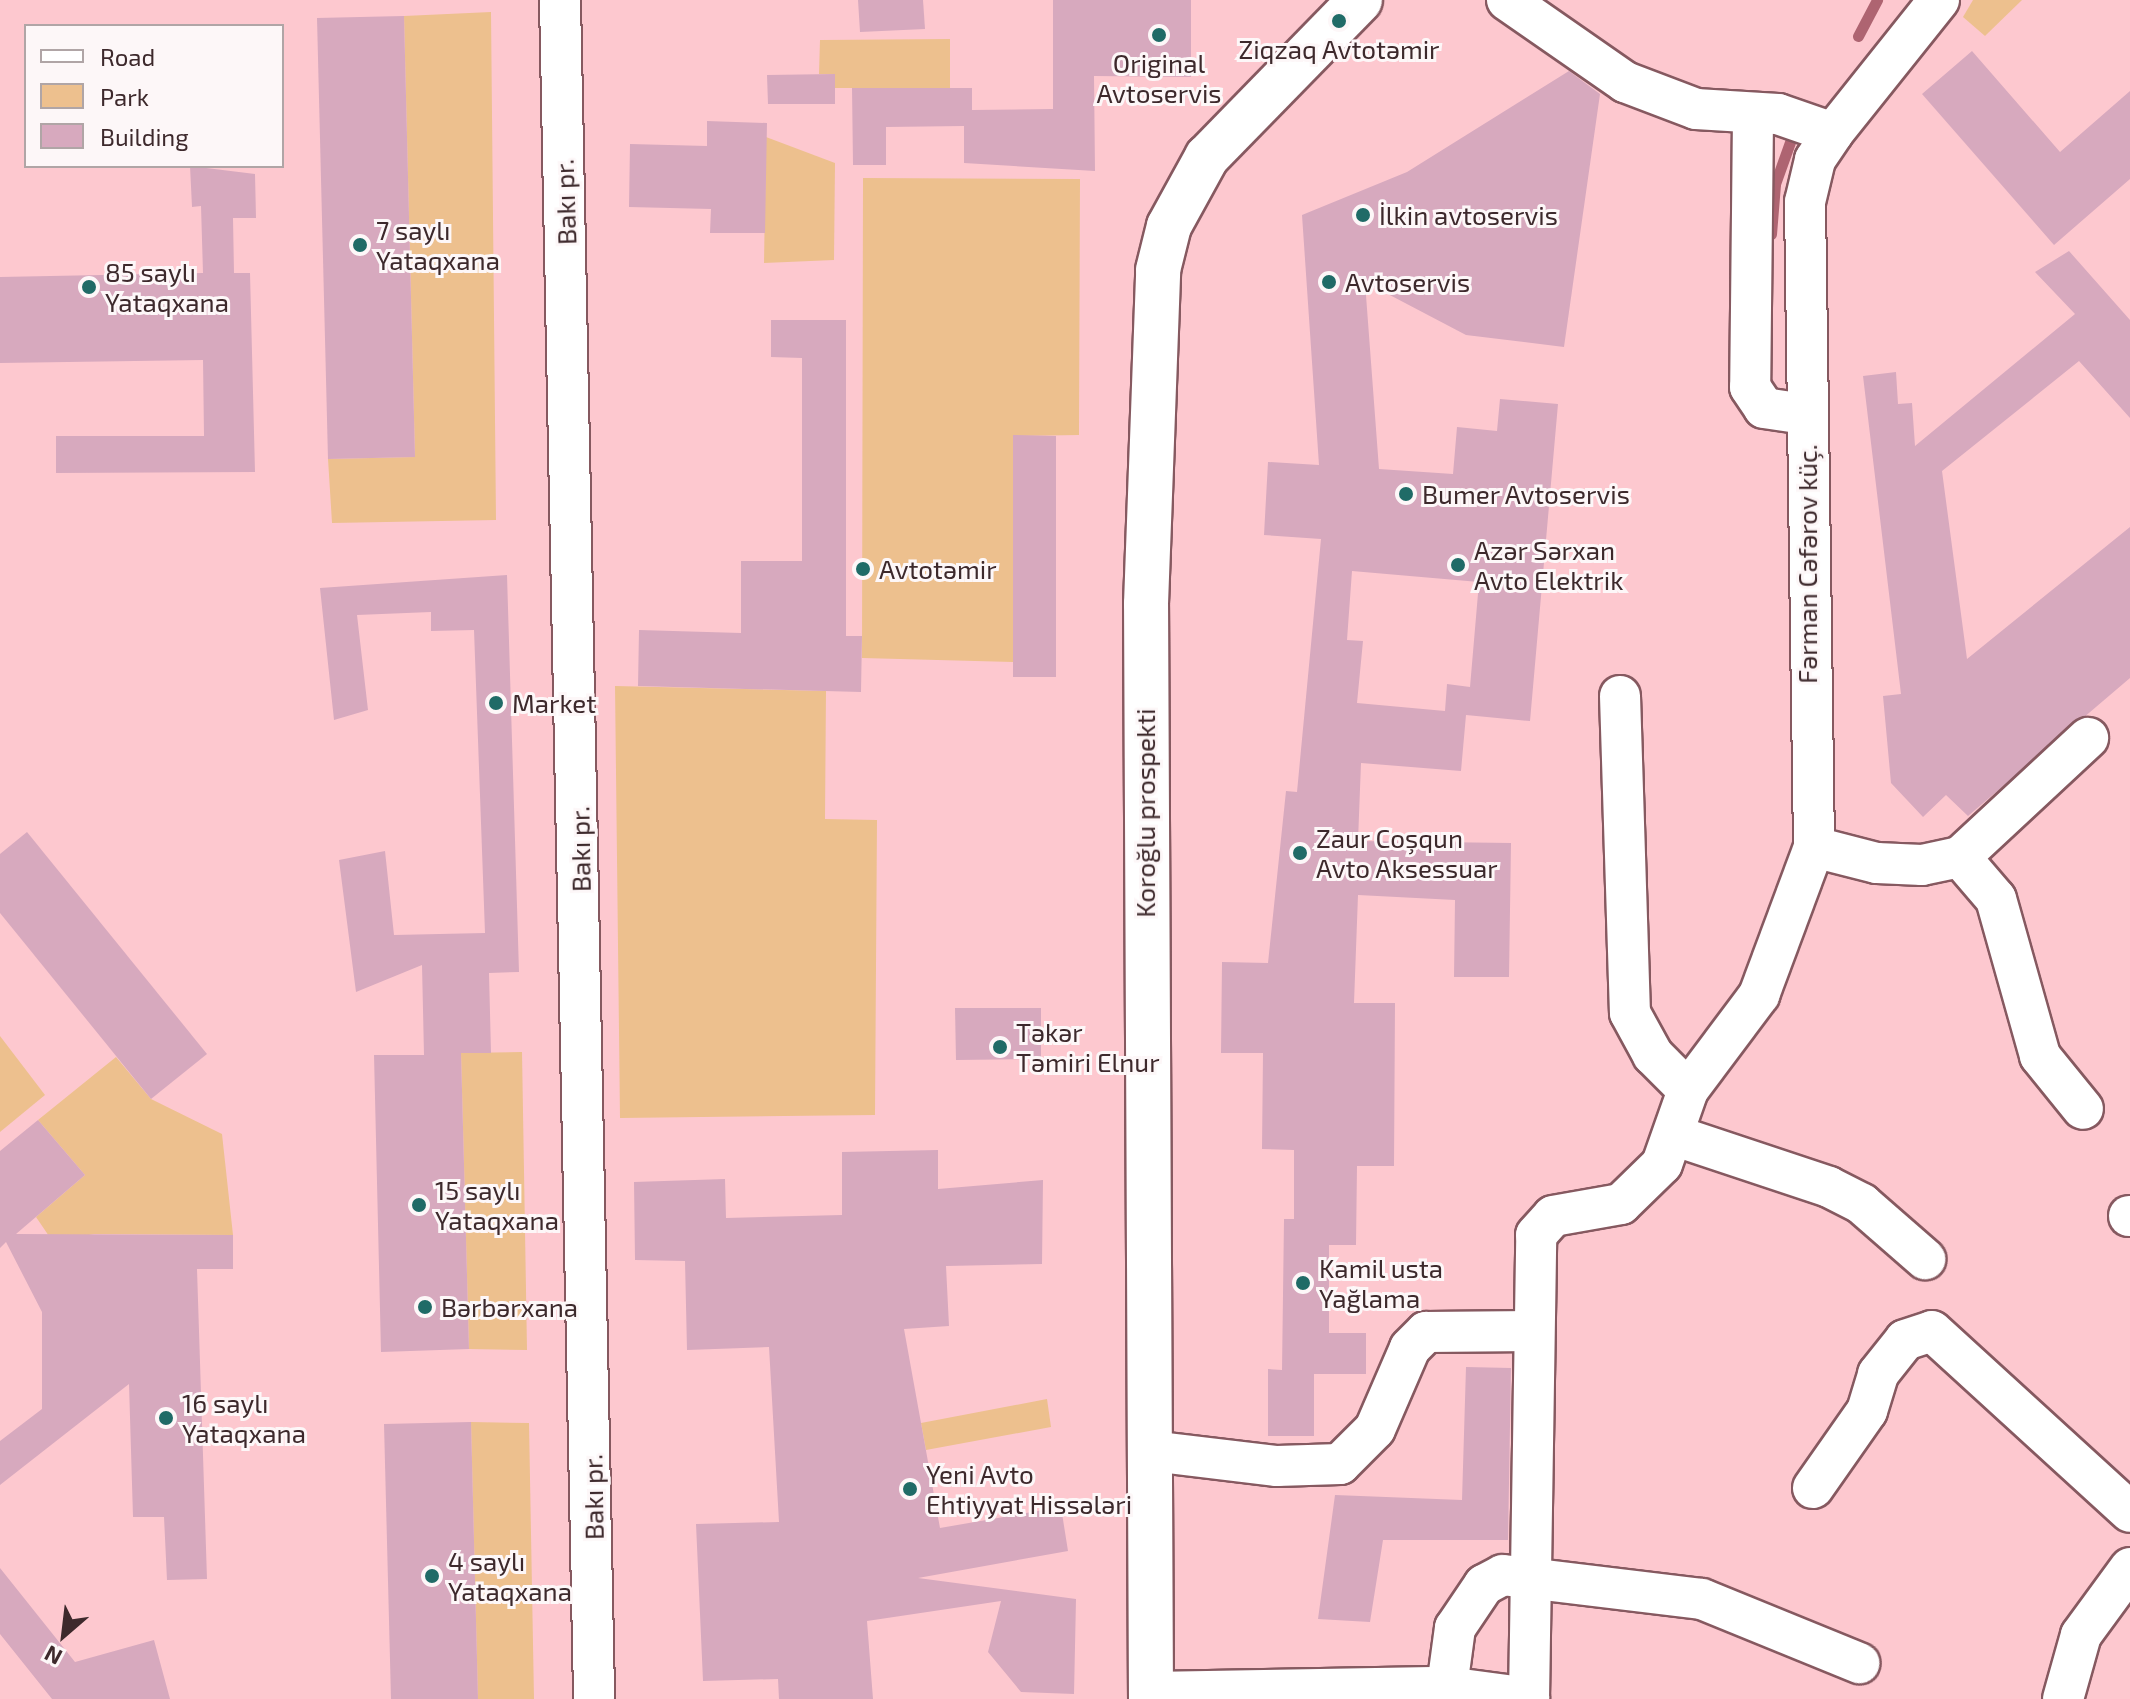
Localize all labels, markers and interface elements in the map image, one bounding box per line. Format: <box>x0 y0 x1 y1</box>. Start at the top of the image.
marker: Ziqzaq Avtotəmir <box>1330 12 1348 30</box>
legend <box>24 24 284 168</box>
marker: Original Avtoservis <box>1150 26 1168 44</box>
place label: Ziqzaq Avtotəmir <box>1238 33 1440 65</box>
text: Road <box>100 42 155 71</box>
place label: Original Avtoservis <box>1096 47 1222 108</box>
text: Park <box>100 82 149 111</box>
text: Building <box>100 122 189 151</box>
street label: Bakı pr. <box>548 159 582 245</box>
place label: İlkin avtoservis <box>1379 199 1558 231</box>
marker: İlkin avtoservis <box>1354 206 1372 224</box>
place label: 7 saylı Yataqxana <box>376 214 500 276</box>
marker: 7 saylı Yataqxana <box>351 236 369 254</box>
place label: 85 saylı Yataqxana <box>105 256 229 318</box>
place label: Avtoservis <box>1345 266 1470 298</box>
marker: Avtoservis <box>1320 273 1338 291</box>
marker: 85 saylı Yataqxana <box>80 278 98 296</box>
street label: Fərman Cəfərov küç. <box>1791 444 1823 684</box>
place label: Bumer Avtoservis <box>1422 478 1631 510</box>
marker: Bumer Avtoservis <box>1397 485 1415 503</box>
place label: Azər Sərxan Avto Elektrik <box>1474 534 1623 596</box>
place label: Avtotəmir <box>879 553 997 585</box>
marker: Azər Sərxan Avto Elektrik <box>1449 556 1467 574</box>
marker: Avtotəmir <box>854 560 872 578</box>
place label: Market <box>512 687 596 719</box>
marker: Market <box>487 694 505 712</box>
street label: Koroğlu prospekti <box>1129 708 1161 918</box>
street label: Bakı pr. <box>564 806 596 892</box>
place label: Zaur Coşqun Avto Aksessuar <box>1316 822 1498 884</box>
marker: Zaur Coşqun Avto Aksessuar <box>1291 844 1309 862</box>
place label: Təkər Təmiri Elnur <box>1016 1016 1160 1078</box>
marker: Təkər Təmiri Elnur <box>991 1038 1009 1056</box>
place label: 15 saylı Yataqxana <box>435 1174 559 1236</box>
marker: 15 saylı Yataqxana <box>410 1196 428 1214</box>
place label: Kamil usta Yağlama <box>1319 1252 1444 1314</box>
marker: Kamil usta Yağlama <box>1294 1274 1312 1292</box>
place label: Bərbərxana <box>441 1291 578 1323</box>
marker: Bərbərxana <box>416 1298 434 1316</box>
place label: 16 saylı Yataqxana <box>182 1387 306 1448</box>
marker: 16 saylı Yataqxana <box>157 1409 175 1427</box>
street label: Bakı pr. <box>577 1454 609 1540</box>
place label: Yeni Avto Ehtiyyat Hissələri <box>926 1458 1132 1520</box>
marker: Yeni Avto Ehtiyyat Hissələri <box>901 1480 919 1498</box>
place label: 4 saylı Yataqxana <box>448 1545 572 1606</box>
marker: 4 saylı Yataqxana <box>423 1567 441 1585</box>
north arrow <box>24 1595 104 1675</box>
text: N <box>40 1641 66 1671</box>

